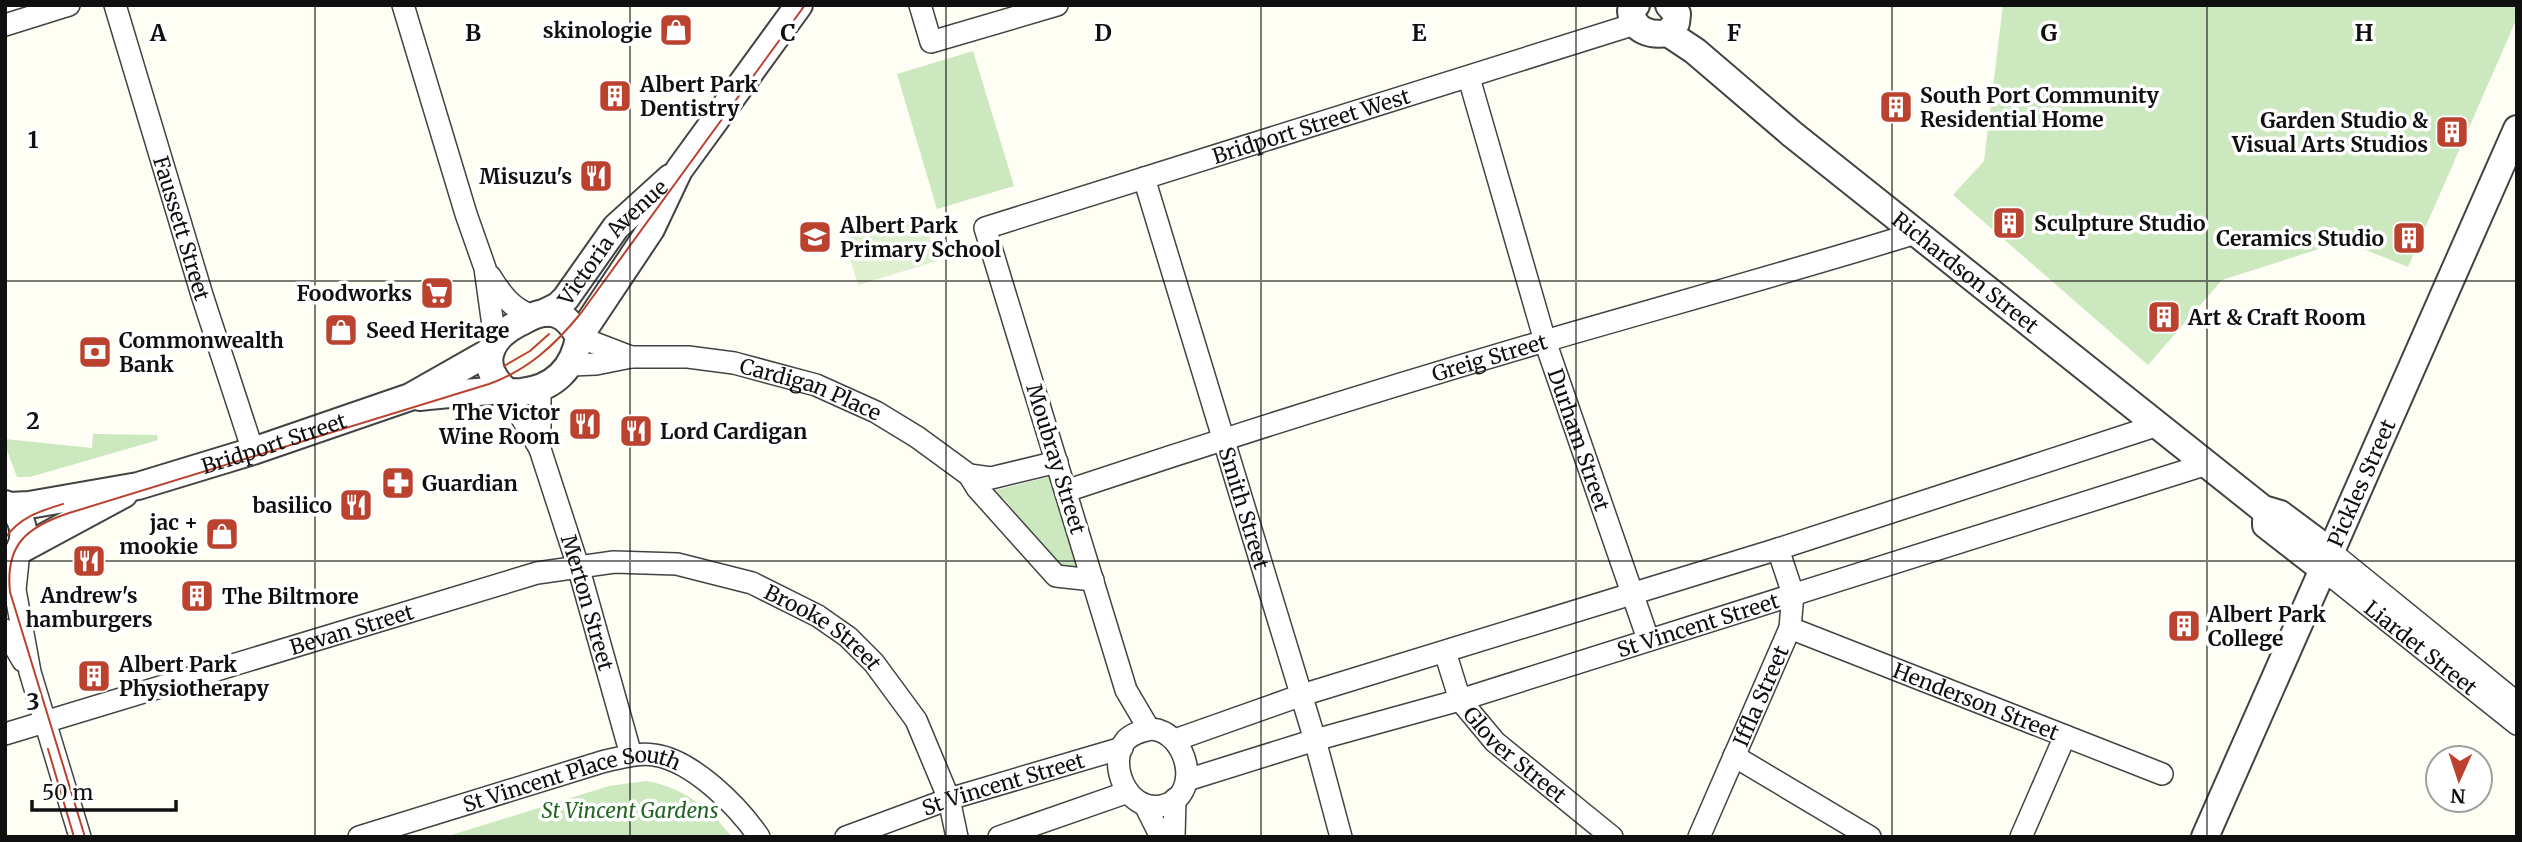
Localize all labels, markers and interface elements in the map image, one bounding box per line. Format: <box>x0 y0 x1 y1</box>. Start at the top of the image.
shop icon: skinologie <box>657 11 695 49</box>
place label: skinologie <box>543 17 652 44</box>
text: A <box>149 18 167 47</box>
text: B <box>465 18 481 47</box>
text: C <box>780 18 796 47</box>
text: D <box>1094 18 1112 47</box>
text: E <box>1411 18 1427 47</box>
text: F <box>1727 18 1741 47</box>
text: G <box>2041 18 2058 47</box>
text: H <box>2355 18 2374 47</box>
place label: Albert Park Dentistry <box>639 71 758 122</box>
building icon: Albert Park Dentistry <box>596 77 634 115</box>
street label: Bridport Street West <box>1209 82 1413 169</box>
place label: South Port Community Residential Home <box>1920 82 2160 133</box>
building icon: South Port Community Residential Home <box>1877 88 1915 126</box>
place label: Garden Studio & Visual Arts Studios <box>2231 107 2428 158</box>
building icon: Garden Studio & Visual Arts Studios <box>2433 113 2471 151</box>
text: 1 <box>28 125 39 154</box>
street label: Faussett Street <box>148 153 216 304</box>
restaurant icon: Misuzu's <box>577 157 615 195</box>
place label: Misuzu's <box>479 163 572 190</box>
street label: Victoria Avenue <box>551 173 673 311</box>
building icon: Sculpture Studio <box>1990 204 2028 242</box>
street label: Richardson Street <box>1887 206 2044 339</box>
place label: Sculpture Studio <box>2034 210 2205 237</box>
place label: Albert Park Primary School <box>839 212 1001 263</box>
school or university icon: Albert Park Primary School <box>796 218 834 256</box>
building icon: Ceramics Studio <box>2390 219 2428 257</box>
place label: Ceramics Studio <box>2216 225 2384 252</box>
supermarket icon: Foodworks <box>418 274 456 312</box>
place label: Foodworks <box>296 280 412 307</box>
building icon: Art & Craft Room <box>2145 298 2183 336</box>
place label: Art & Craft Room <box>2187 304 2366 331</box>
shop icon: Seed Heritage <box>322 311 360 349</box>
place label: Seed Heritage <box>366 317 509 344</box>
place label: Commonwealth Bank <box>119 327 284 378</box>
street label: Greig Street <box>1428 328 1550 387</box>
bank icon: Commonwealth Bank <box>76 333 114 371</box>
street label: Cardigan Place <box>737 352 886 426</box>
street label: Durham Street <box>1542 365 1616 514</box>
street label: Moubray Street <box>1020 381 1092 537</box>
place label: The Victor Wine Room <box>438 399 560 450</box>
restaurant icon: The Victor Wine Room <box>566 405 604 443</box>
text: 2 <box>26 406 40 435</box>
street label: Bridport Street <box>198 406 350 479</box>
restaurant icon: Lord Cardigan <box>617 412 655 450</box>
street label: Pickles Street <box>2321 415 2401 551</box>
place label: Lord Cardigan <box>660 418 807 445</box>
street label: Smith Street <box>1213 444 1276 573</box>
pharmacy icon: Guardian <box>379 464 417 502</box>
place label: Guardian <box>422 470 518 497</box>
restaurant icon: basilico <box>337 486 375 524</box>
place label: basilico <box>252 492 332 519</box>
place label: jac + mookie <box>119 509 198 560</box>
shop icon: jac + mookie <box>203 515 241 553</box>
street label: Merton Street <box>555 531 620 673</box>
restaurant icon: Andrew's hamburgers <box>70 542 108 580</box>
building icon: The Biltmore <box>178 577 216 615</box>
street label: Brooke Street <box>760 578 888 675</box>
place label: Andrew's hamburgers <box>25 582 153 633</box>
place label: The Biltmore <box>222 583 359 610</box>
street label: St Vincent Street <box>1614 587 1782 663</box>
street label: Liardet Street <box>2359 594 2483 701</box>
street label: Bevan Street <box>286 598 417 661</box>
place label: Albert Park College <box>2207 601 2326 652</box>
building icon: Albert Park College <box>2165 607 2203 645</box>
street label: Iffla Street <box>1727 641 1794 750</box>
place label: Albert Park Physiotherapy <box>118 651 270 702</box>
street label: Henderson Street <box>1889 656 2063 746</box>
building icon: Albert Park Physiotherapy <box>75 657 113 695</box>
text: 3 <box>26 687 40 716</box>
street label: Glover Street <box>1457 701 1572 808</box>
street label: St Vincent Place South <box>459 740 685 818</box>
north arrow <box>2424 744 2494 814</box>
street label: St Vincent Street <box>918 746 1087 821</box>
scale bar <box>32 768 175 812</box>
text: 50 m <box>42 779 93 806</box>
text: N <box>2450 784 2466 808</box>
park label: St Vincent Gardens <box>542 797 719 824</box>

